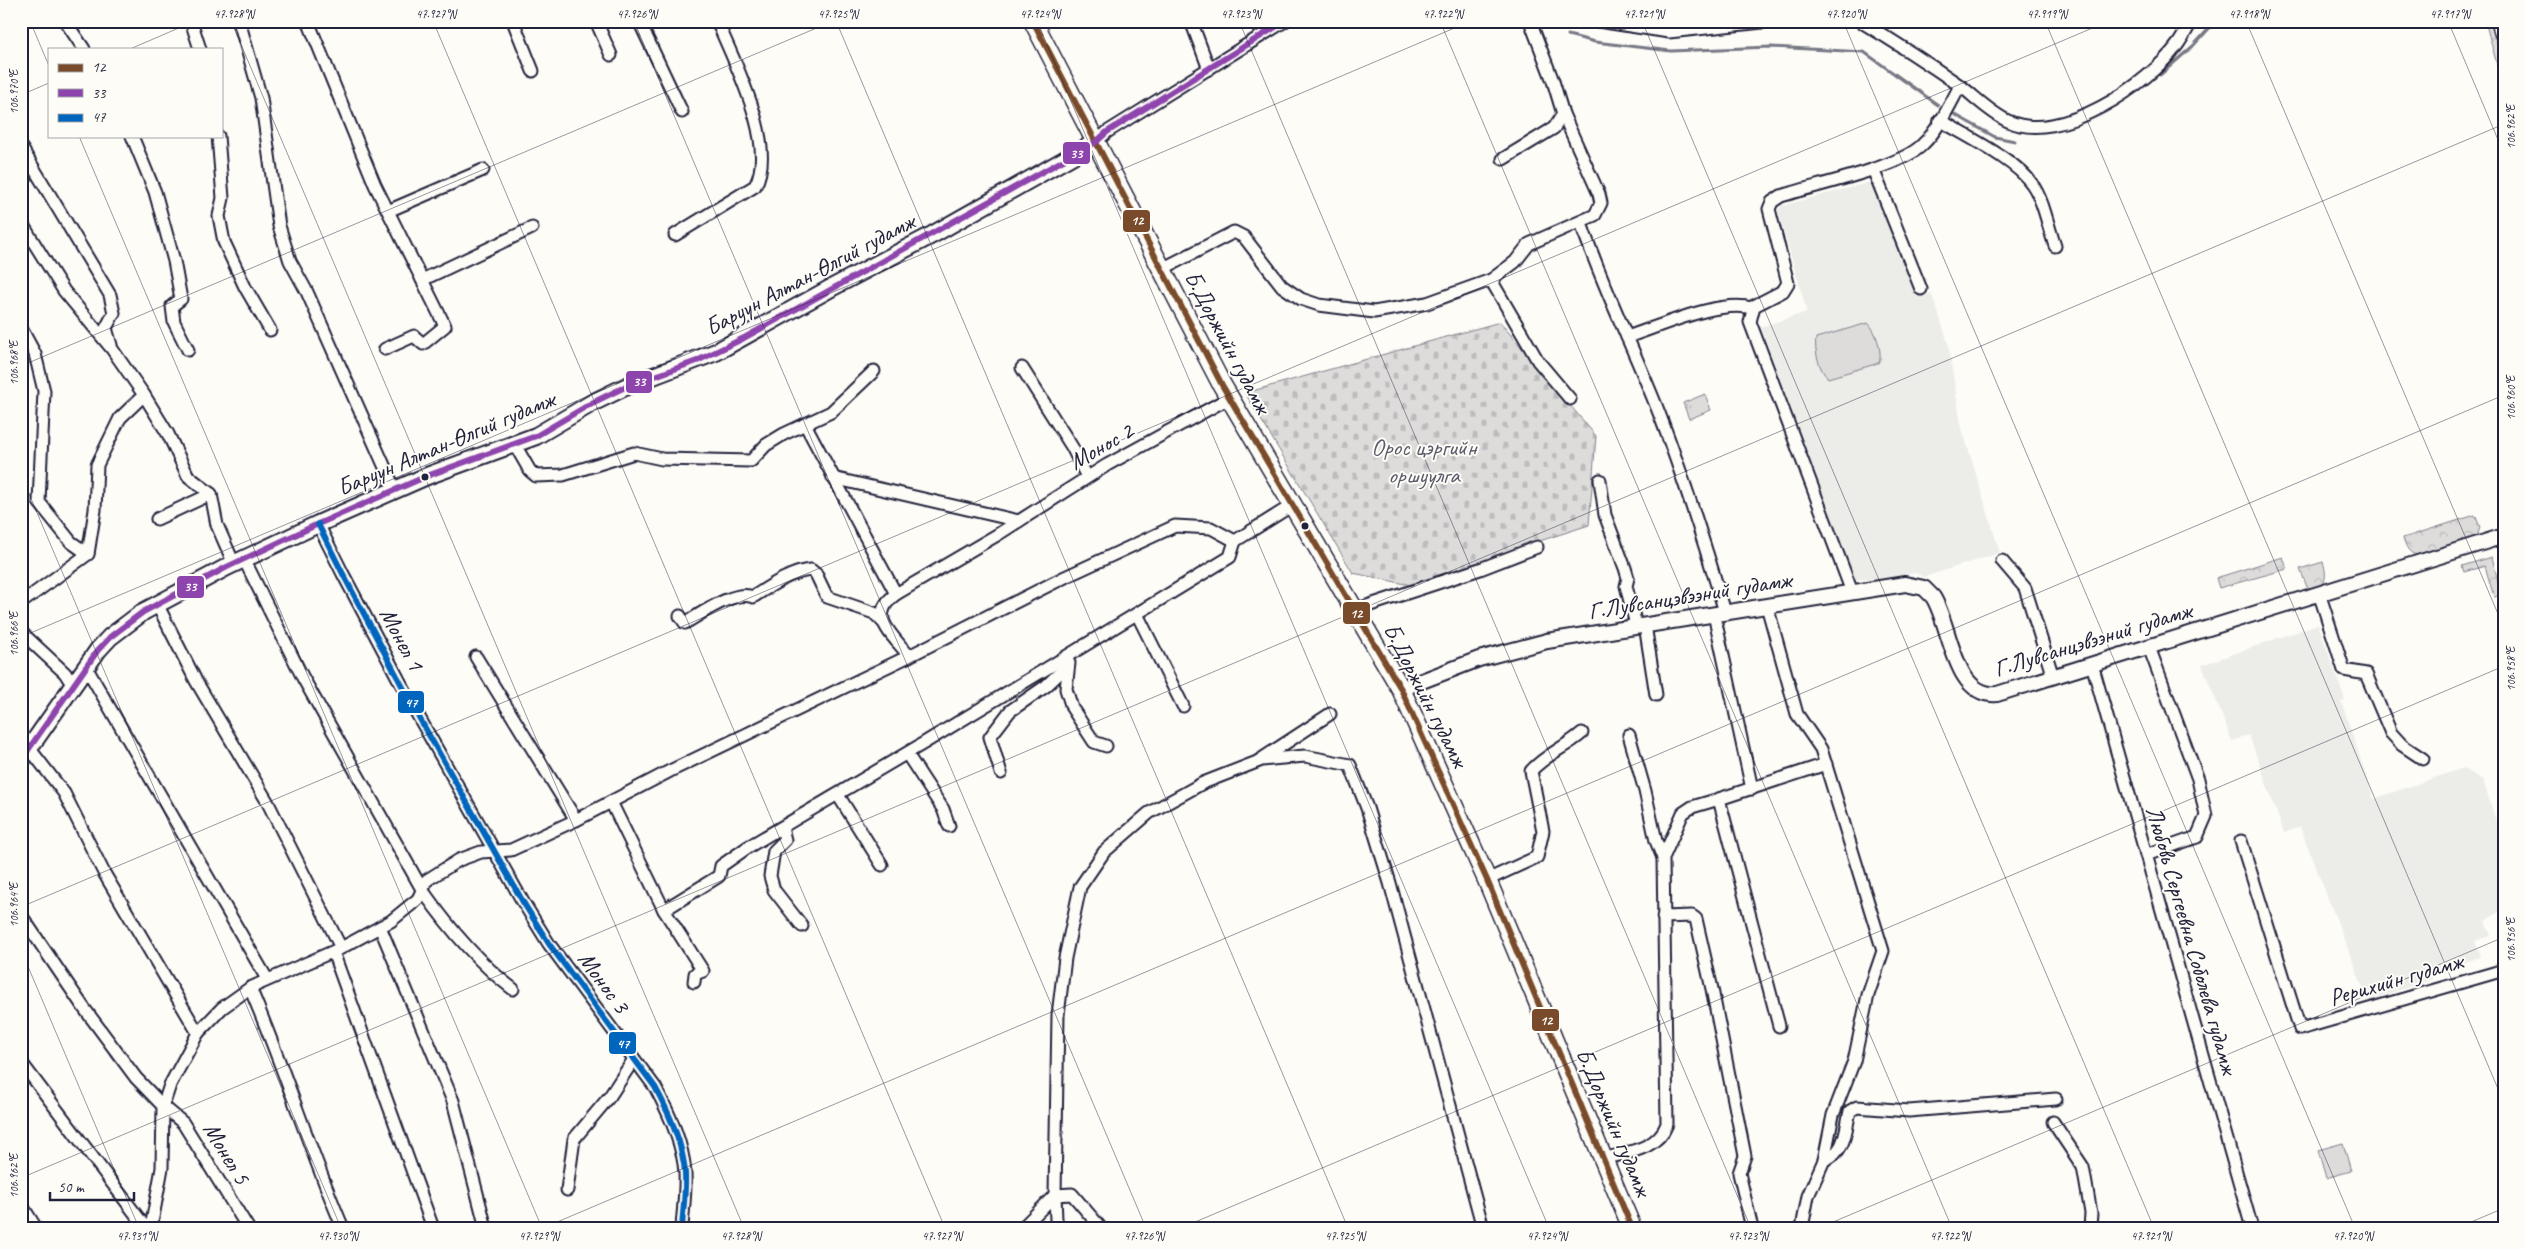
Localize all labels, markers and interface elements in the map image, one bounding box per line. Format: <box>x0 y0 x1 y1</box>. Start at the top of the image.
text: 47.928°N <box>214 6 256 22</box>
text: 47.927°N <box>416 6 458 22</box>
text: 47.926°N <box>617 6 659 22</box>
text: 47.925°N <box>818 6 860 22</box>
text: 47.924°N <box>1020 6 1062 22</box>
text: 47.923°N <box>1221 6 1263 22</box>
text: 47.922°N <box>1423 6 1465 22</box>
text: 47.921°N <box>1624 6 1666 22</box>
text: 47.920°N <box>1826 6 1868 22</box>
text: 47.919°N <box>2027 6 2069 22</box>
text: 47.918°N <box>2229 6 2271 22</box>
text: 47.917°N <box>2430 6 2472 22</box>
legend <box>48 48 222 138</box>
text: 12 <box>92 58 107 77</box>
text: 106.970°E <box>6 68 22 114</box>
text: 33 <box>92 84 107 103</box>
text: 106.962°E <box>2503 103 2519 149</box>
text: 47 <box>92 108 107 127</box>
line badge: 33 <box>1062 141 1091 165</box>
text: 33 <box>1070 145 1084 162</box>
street label: Баруун Алтан-Өлгий гудамж <box>700 205 922 342</box>
line badge: 12 <box>1122 209 1151 233</box>
text: 12 <box>1131 212 1145 229</box>
street label: Б.Доржийн гудамж <box>1178 265 1280 421</box>
text: 106.968°E <box>6 339 22 385</box>
line badge: 33 <box>625 370 653 394</box>
text: 33 <box>633 373 647 390</box>
text: 106.960°E <box>2503 374 2519 420</box>
street label: Баруун Алтан-Өлгий гудамж <box>333 383 561 502</box>
street label: Монос 2 <box>1064 415 1140 476</box>
park label: Орос цэргийн оршуулга <box>1371 432 1479 490</box>
unlabelled marker <box>420 472 430 482</box>
unlabelled marker <box>1300 521 1310 531</box>
street label: Г.Лувсанцэвээний гудамж <box>1586 564 1796 626</box>
line badge: 33 <box>176 575 205 599</box>
text: 33 <box>184 578 198 595</box>
street label: Г.Лувсанцэвээний гудамж <box>1990 594 2198 683</box>
line badge: 12 <box>1342 601 1371 625</box>
street label: Монел 1 <box>373 602 432 677</box>
text: 12 <box>1350 605 1364 622</box>
text: 106.966°E <box>6 610 22 656</box>
street label: Б.Доржийн гудамж <box>1377 618 1476 774</box>
text: 106.958°E <box>2503 645 2519 691</box>
line badge: 47 <box>397 690 425 714</box>
text: 47 <box>405 694 419 711</box>
street label: Любовь Сергеевна Соболева гудамж <box>2139 803 2245 1080</box>
text: 106.964°E <box>6 881 22 927</box>
text: 106.956°E <box>2503 916 2519 962</box>
street label: Монос 3 <box>572 945 638 1021</box>
street label: Рерихийн гудамж <box>2326 945 2469 1012</box>
line badge: 12 <box>1531 1008 1560 1032</box>
text: 12 <box>1540 1012 1554 1029</box>
line badge: 47 <box>608 1031 637 1055</box>
text: 47 <box>617 1035 631 1052</box>
street label: Б.Доржийн гудамж <box>1569 1044 1660 1203</box>
street label: Монел 5 <box>197 1116 258 1191</box>
text: 106.962°E <box>6 1152 22 1198</box>
scale bar <box>50 1169 134 1201</box>
text: 50 m <box>58 1178 85 1197</box>
text: 47.931°N <box>117 1228 159 1244</box>
text: 47.930°N <box>318 1228 360 1244</box>
text: 47.929°N <box>519 1228 561 1244</box>
text: 47.928°N <box>721 1228 763 1244</box>
text: 47.927°N <box>922 1228 964 1244</box>
text: 47.926°N <box>1124 1228 1166 1244</box>
text: 47.925°N <box>1325 1228 1367 1244</box>
text: 47.924°N <box>1527 1228 1569 1244</box>
text: 47.923°N <box>1728 1228 1770 1244</box>
text: 47.922°N <box>1930 1228 1972 1244</box>
text: 47.921°N <box>2131 1228 2173 1244</box>
text: 47.920°N <box>2333 1228 2375 1244</box>

